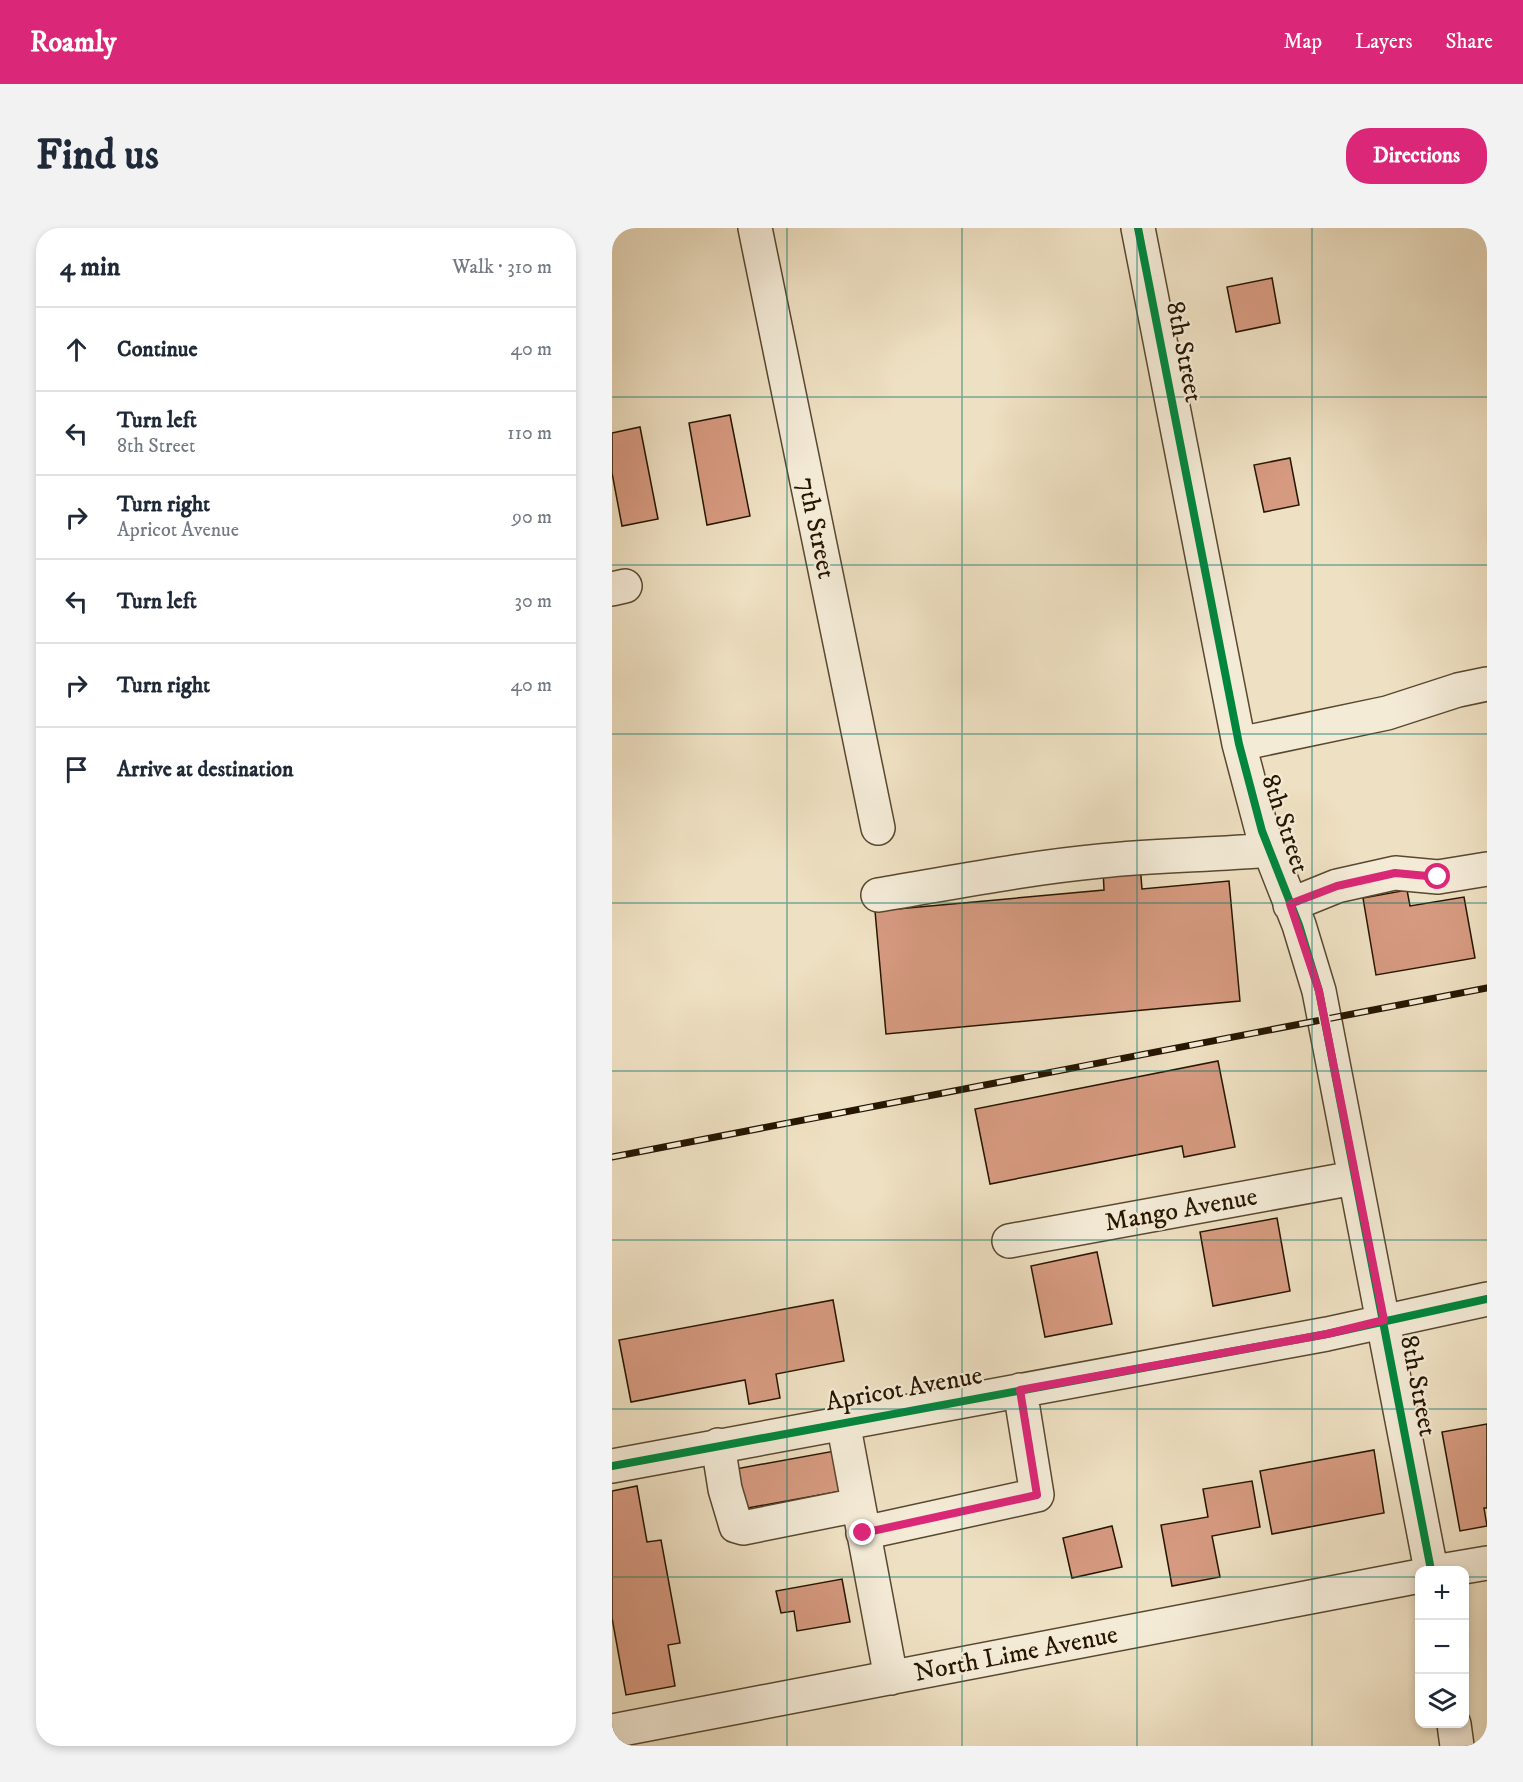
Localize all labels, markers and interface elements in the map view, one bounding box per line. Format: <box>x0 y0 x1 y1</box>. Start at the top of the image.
text: Roamly <box>30 25 116 60</box>
text: Map <box>1283 29 1322 55</box>
text: Layers <box>1355 29 1413 55</box>
text: Share <box>1446 29 1493 55</box>
button: Directions <box>1346 128 1487 184</box>
text: Find us <box>36 130 159 182</box>
text: 4 min <box>60 251 120 284</box>
text: Walk · 310 m <box>452 255 552 280</box>
street label: 8th Street <box>1158 299 1210 405</box>
icon: ahead <box>60 333 93 366</box>
text: Continue <box>117 336 198 363</box>
text: 40 m <box>510 337 552 362</box>
text: Turn left <box>117 407 197 434</box>
icon: left <box>60 417 93 450</box>
text: 110 m <box>507 421 552 446</box>
text: 8th Street <box>117 434 196 459</box>
street label: 7th Street <box>789 474 843 582</box>
text: Turn right <box>117 491 210 518</box>
icon: right <box>60 501 93 534</box>
text: 90 m <box>512 505 552 530</box>
text: Apricot Avenue <box>117 518 239 543</box>
icon: left <box>60 585 93 618</box>
text: Turn left <box>117 588 197 615</box>
text: 30 m <box>514 589 552 614</box>
icon: right <box>60 669 93 702</box>
text: Turn right <box>117 672 210 699</box>
text: 40 m <box>510 673 552 698</box>
icon: arrive <box>60 753 93 786</box>
text: Arrive at destination <box>117 756 294 783</box>
street label: 8th Street <box>1254 770 1316 878</box>
route start <box>1424 863 1450 889</box>
street label: Mango Avenue <box>1102 1180 1260 1240</box>
street label: 8th Street <box>1392 1333 1444 1439</box>
street label: Apricot Avenue <box>823 1359 985 1419</box>
route end <box>849 1519 875 1545</box>
map controls <box>1415 1566 1469 1728</box>
button: + <box>1415 1566 1469 1620</box>
street label: North Lime Avenue <box>911 1618 1121 1690</box>
button: − <box>1415 1620 1469 1674</box>
button: layers <box>1415 1674 1469 1728</box>

